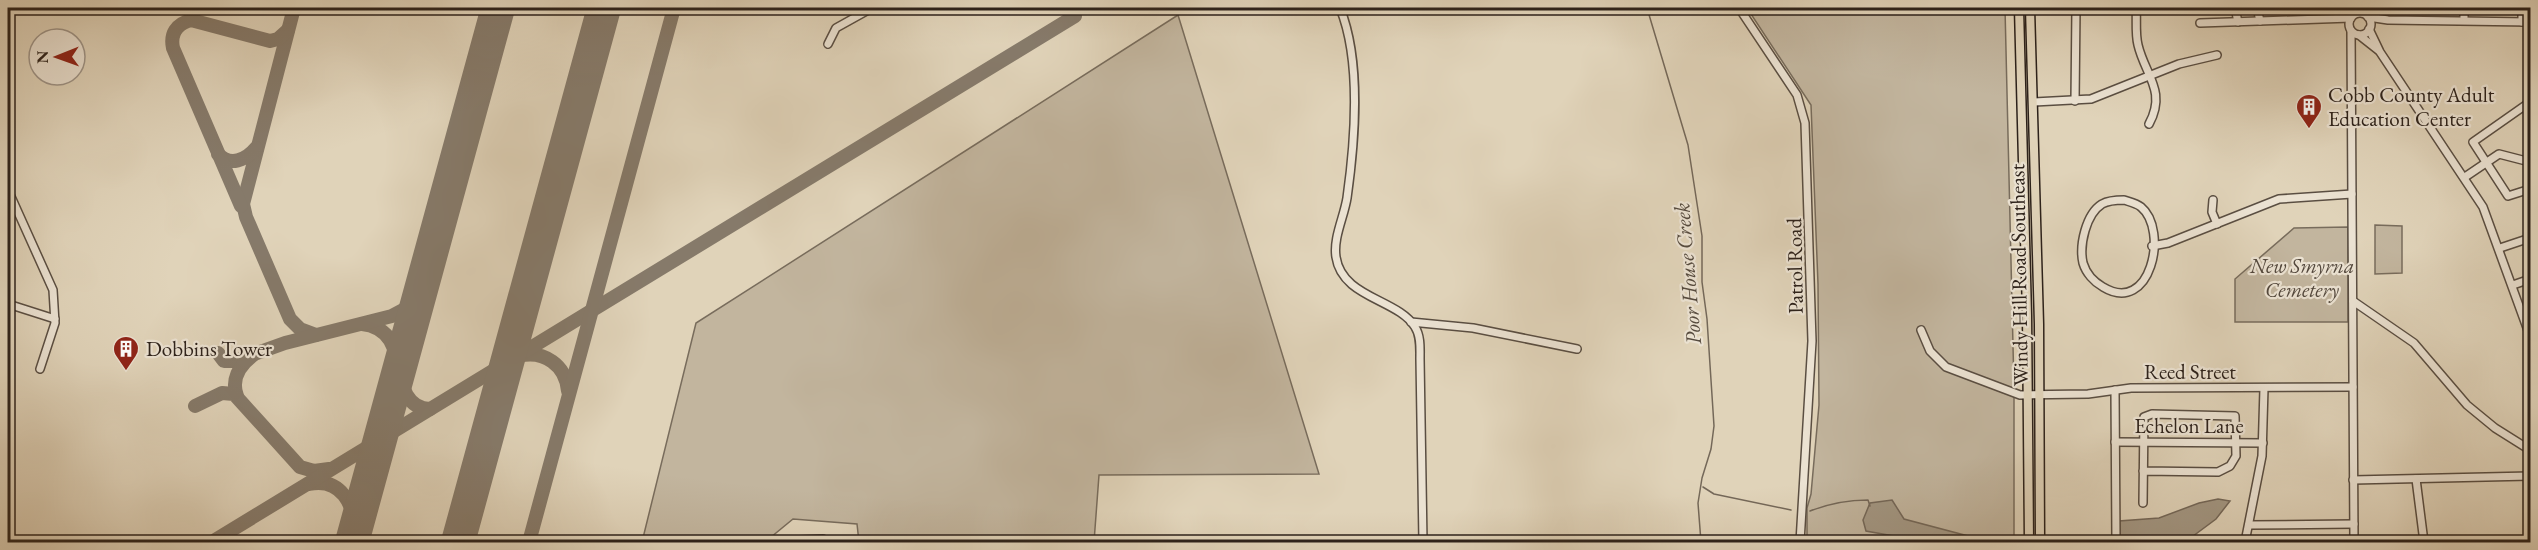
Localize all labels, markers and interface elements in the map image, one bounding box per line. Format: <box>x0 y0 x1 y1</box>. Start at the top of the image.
north arrow <box>27 27 87 87</box>
text: N <box>32 51 53 64</box>
place label: Cobb County Adult Education Center <box>2328 81 2495 132</box>
building icon: Cobb County Adult Education Center <box>2294 92 2324 130</box>
street label: Windy Hill Road Southeast <box>2003 163 2034 386</box>
water label: Poor House Creek <box>1667 202 1708 346</box>
street label: Patrol Road <box>1780 218 1809 314</box>
park label: New Smyrna Cemetery <box>2249 252 2354 303</box>
building icon: Dobbins Tower <box>111 334 141 372</box>
place label: Dobbins Tower <box>146 335 272 362</box>
street label: Reed Street <box>2144 358 2236 385</box>
street label: Echelon Lane <box>2134 412 2244 439</box>

